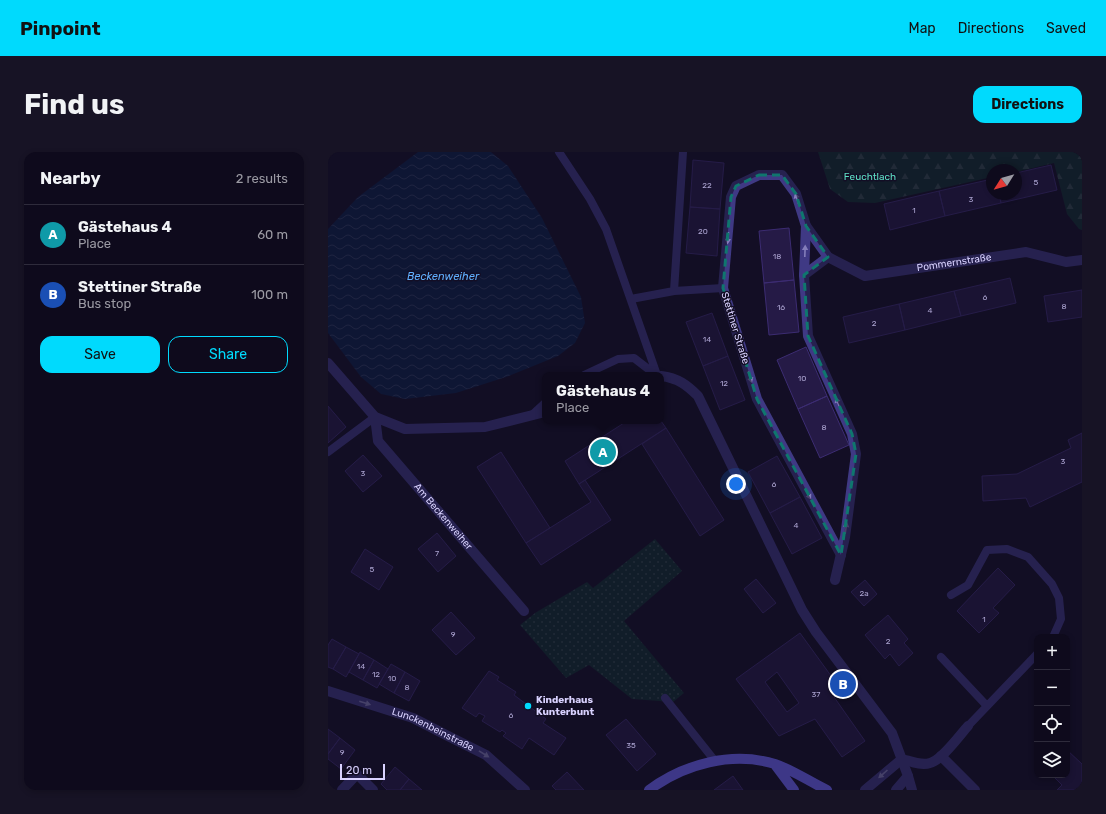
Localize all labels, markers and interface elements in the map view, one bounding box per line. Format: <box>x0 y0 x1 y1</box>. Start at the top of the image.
text: Pinpoint <box>20 17 101 40</box>
text: Map <box>909 20 936 37</box>
text: Directions <box>958 20 1024 37</box>
text: Saved <box>1046 20 1086 37</box>
button: Directions <box>973 86 1082 123</box>
text: Find us <box>24 88 124 121</box>
north arrow <box>986 164 1022 200</box>
text: Nearby <box>40 168 101 188</box>
text: 2 results <box>236 171 288 186</box>
park label: Feuchtlach <box>844 171 896 183</box>
house number: 5 <box>1034 178 1039 187</box>
house number: 22 <box>702 181 712 190</box>
one-way arrow <box>794 193 800 205</box>
house number: 3 <box>969 195 974 204</box>
house number: 1 <box>912 206 916 215</box>
text: Gästehaus 4 <box>78 218 172 236</box>
text: A <box>48 227 58 242</box>
text: 60 m <box>257 227 288 242</box>
house number: 20 <box>698 227 708 236</box>
one-way arrow <box>724 232 731 244</box>
text: Place <box>78 236 111 251</box>
one-way arrow <box>802 245 809 257</box>
street label: Pommernstraße <box>916 251 993 274</box>
house number: 18 <box>773 252 781 261</box>
water label: Beckenweiher <box>407 270 480 283</box>
text: Stettiner Straße <box>78 278 201 296</box>
text: B <box>48 287 58 302</box>
text: 100 m <box>251 287 288 302</box>
street label: Stettiner Straße <box>718 291 752 366</box>
house number: 6 <box>983 293 988 302</box>
text: Bus stop <box>78 296 131 311</box>
house number: 8 <box>1061 302 1067 311</box>
house number: 16 <box>777 303 785 312</box>
house number: 4 <box>928 306 933 315</box>
house number: 2 <box>872 319 877 328</box>
house number: 14 <box>703 335 711 344</box>
button: Save <box>40 336 160 373</box>
button: Share <box>168 336 288 373</box>
popup <box>542 372 664 424</box>
one-way arrow <box>747 372 753 384</box>
house number: 10 <box>798 374 806 383</box>
house number: 12 <box>720 379 728 388</box>
text: Gästehaus 4 <box>556 382 650 400</box>
one-way arrow <box>835 397 841 408</box>
text: Place <box>556 400 589 415</box>
house number: 8 <box>821 423 827 432</box>
pin: A <box>590 437 616 467</box>
house number: 3 <box>1061 457 1066 466</box>
house number: 3 <box>361 469 366 478</box>
your location <box>726 474 746 494</box>
house number: 6 <box>772 480 777 489</box>
street label: Am Beckenweiher <box>411 481 475 553</box>
one-way arrow <box>805 488 811 499</box>
house number: 4 <box>794 521 799 530</box>
one-way arrow <box>843 522 849 534</box>
house number: 7 <box>435 549 439 558</box>
house number: 5 <box>370 565 375 574</box>
house number: 2a <box>859 589 869 598</box>
house number: 1 <box>982 615 986 624</box>
house number: 9 <box>451 630 456 639</box>
map controls <box>1034 634 1070 778</box>
button: + <box>1034 634 1070 670</box>
house number: 2 <box>886 637 891 646</box>
house number: 14 <box>357 662 365 671</box>
pin: B <box>830 669 856 699</box>
house number: 12 <box>372 670 380 679</box>
button: − <box>1034 670 1070 706</box>
house number: 10 <box>388 674 396 683</box>
house number: 8 <box>404 683 410 692</box>
house number: 37 <box>812 690 820 699</box>
place label: Kinderhaus Kunterbunt <box>536 694 594 718</box>
one-way arrow <box>359 700 371 706</box>
marker: Kinderhaus Kunterbunt <box>523 701 533 711</box>
street label: Lunckenbeinstraße <box>390 706 476 754</box>
button: locate <box>1034 706 1070 742</box>
house number: 6 <box>509 711 514 720</box>
house number: 35 <box>626 741 636 750</box>
button: layers <box>1034 742 1070 778</box>
house number: 9 <box>340 748 345 757</box>
one-way arrow <box>478 751 490 758</box>
scale bar <box>340 762 385 781</box>
text: 20 m <box>346 764 372 777</box>
one-way arrow <box>878 769 888 779</box>

